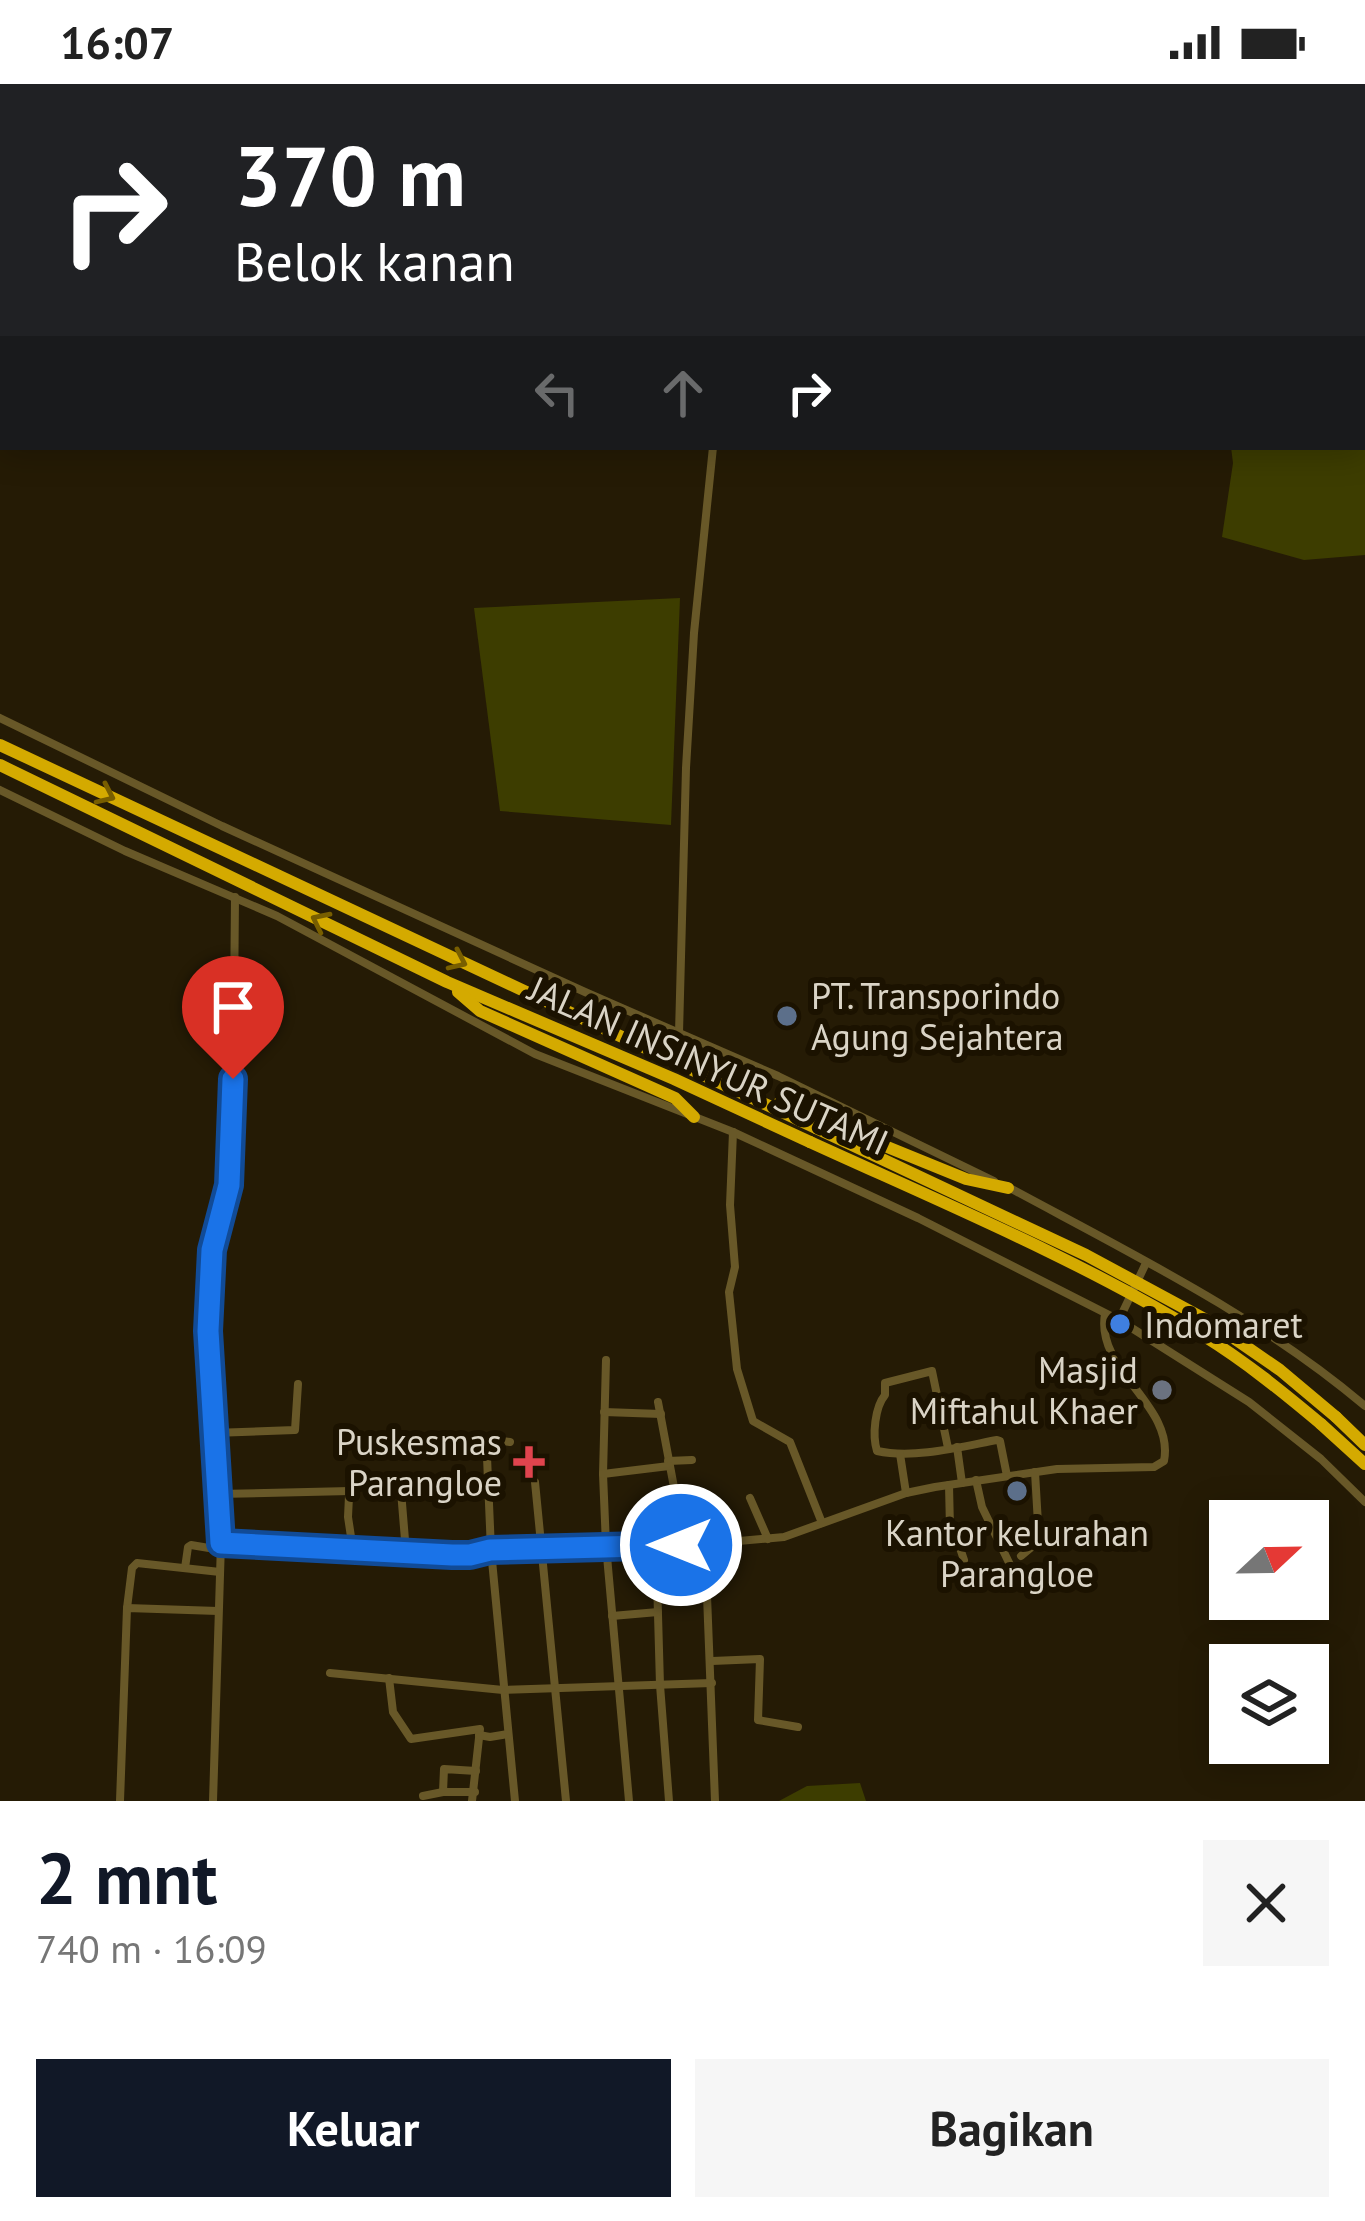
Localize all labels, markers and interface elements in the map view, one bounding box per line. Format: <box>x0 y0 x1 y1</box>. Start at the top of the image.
text: 16:07 <box>60 13 174 71</box>
text: 370 m <box>234 120 466 229</box>
icon: right <box>36 132 192 288</box>
text: Belok kanan <box>234 226 515 296</box>
icon: left <box>524 360 590 426</box>
icon: ahead <box>650 360 716 426</box>
icon: right <box>776 360 842 426</box>
one-way arrow <box>94 781 115 804</box>
one-way arrow <box>311 912 333 935</box>
one-way arrow <box>446 947 467 971</box>
pin <box>182 956 284 1079</box>
street label: JALAN INSINYUR SUTAMI <box>520 964 896 1165</box>
place label: PT. Transporindo Agung Sejahtera <box>811 972 1064 1060</box>
icon: arrive <box>200 974 266 1040</box>
marker: PT. Transporindo Agung Sejahtera <box>774 1003 800 1029</box>
place label: Indomaret <box>1144 1301 1303 1348</box>
marker: Indomaret <box>1107 1311 1133 1337</box>
place label: Masjid Miftahul Khaer <box>910 1346 1138 1434</box>
marker: Masjid Miftahul Khaer <box>1149 1377 1175 1403</box>
place label: Puskesmas Parangloe <box>336 1418 502 1506</box>
marker: Puskesmas Parangloe <box>513 1446 545 1478</box>
marker: Kantor kelurahan Parangloe <box>1004 1478 1030 1504</box>
position arrow <box>618 1482 744 1608</box>
north arrow <box>1209 1500 1329 1620</box>
map controls <box>1209 1500 1329 1764</box>
place label: Kantor kelurahan Parangloe <box>885 1509 1149 1597</box>
button: layers <box>1209 1644 1329 1764</box>
text: 2 mnt <box>36 1831 217 1924</box>
button: close <box>1203 1840 1329 1966</box>
text: 740 m · 16:09 <box>36 1923 267 1974</box>
button: Keluar <box>36 2059 671 2197</box>
button: Bagikan <box>695 2059 1329 2197</box>

